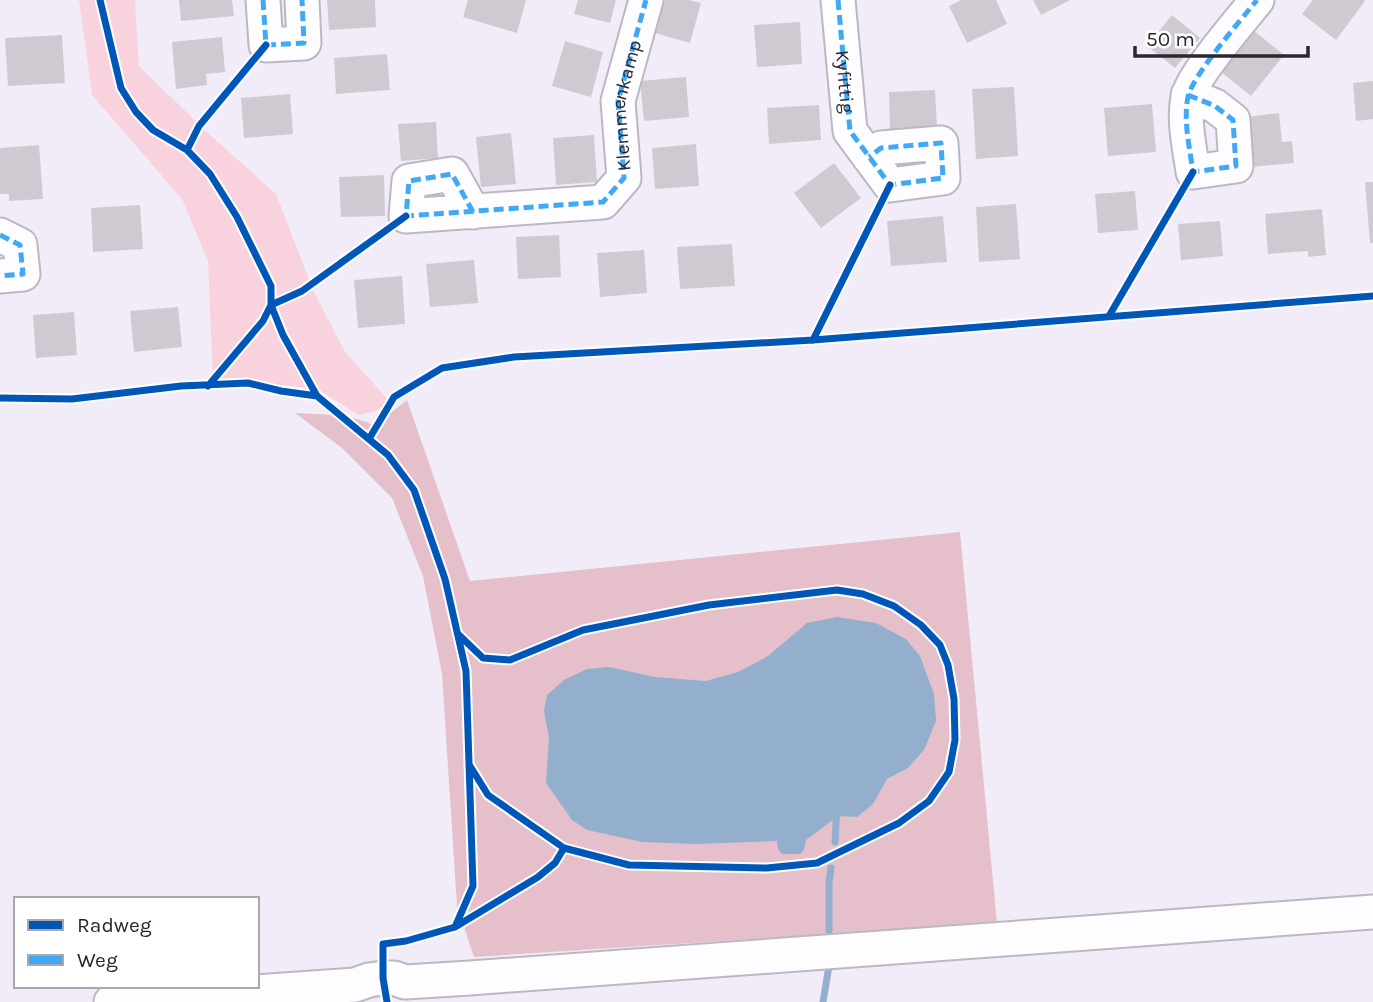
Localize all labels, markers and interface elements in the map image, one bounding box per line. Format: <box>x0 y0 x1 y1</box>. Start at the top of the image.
scale bar <box>1135 14 1308 58</box>
text: 50 m <box>1146 27 1195 51</box>
street label: Klemmenkamp <box>608 38 646 172</box>
street label: Kyfittig <box>831 49 858 115</box>
legend <box>14 897 259 988</box>
text: Radweg <box>77 913 152 937</box>
text: Weg <box>77 948 118 972</box>

